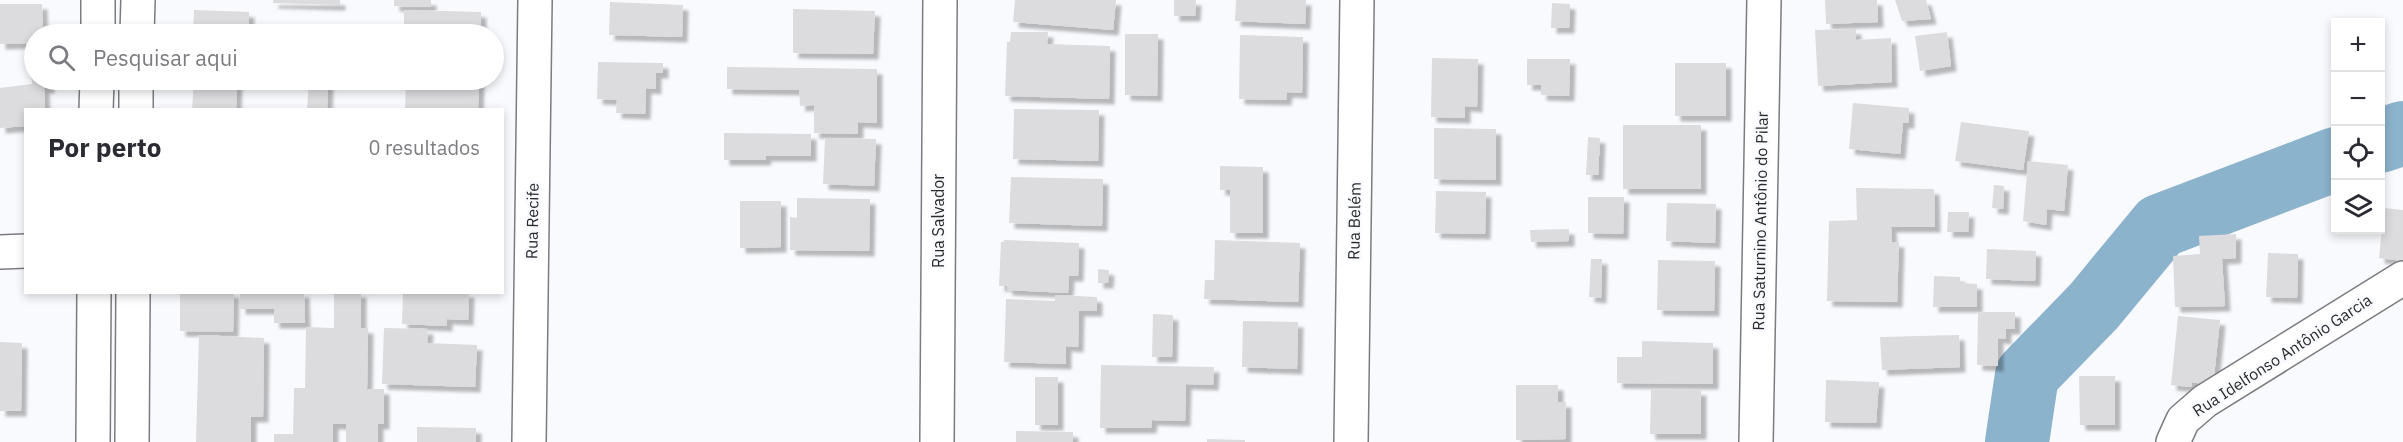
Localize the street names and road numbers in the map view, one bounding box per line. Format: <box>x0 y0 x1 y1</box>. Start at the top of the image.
street label: Rua Saturnino Antônio do Pilar <box>1748 111 1772 331</box>
street label: Rua Salvador <box>928 174 948 268</box>
street label: Rua Recife <box>521 182 543 259</box>
street label: Rua Belém <box>1343 182 1365 260</box>
street label: Rua Idelfonso Antônio Garcia <box>2189 289 2376 421</box>

